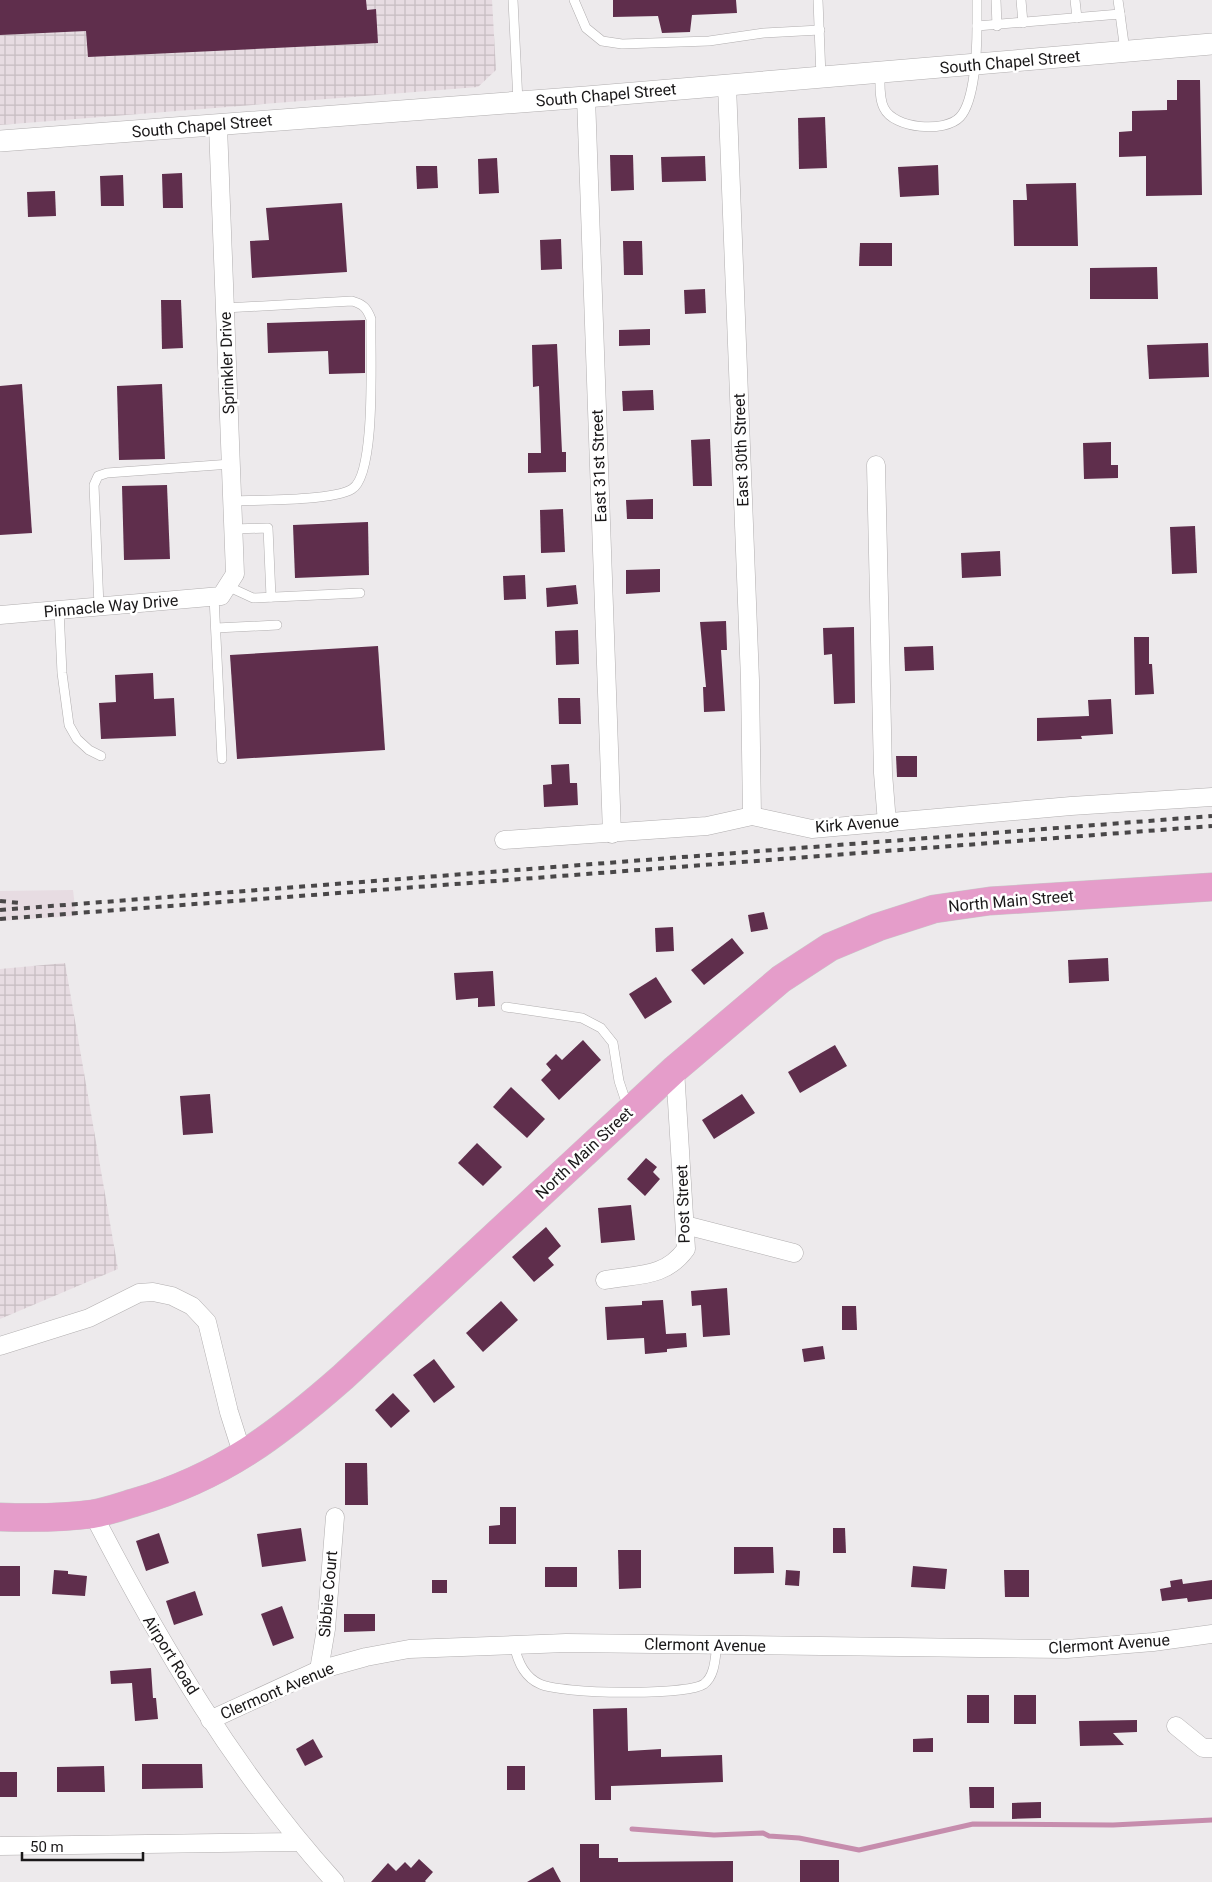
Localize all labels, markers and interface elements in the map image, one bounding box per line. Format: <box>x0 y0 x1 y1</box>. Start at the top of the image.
street label: South Chapel Street <box>939 46 1081 78</box>
street label: South Chapel Street <box>535 79 677 111</box>
street label: South Chapel Street <box>131 110 273 142</box>
street label: Sprinkler Drive <box>216 311 238 415</box>
street label: East 30th Street <box>730 393 752 507</box>
street label: East 31st Street <box>588 409 610 523</box>
street label: Pinnacle Way Drive <box>43 591 179 621</box>
street label: Kirk Avenue <box>815 812 899 836</box>
street label: North Main Street <box>947 886 1075 916</box>
street label: North Main Street <box>531 1103 637 1203</box>
street label: Post Street <box>672 1164 694 1244</box>
street label: Sibbie Court <box>315 1550 341 1638</box>
street label: Airport Road <box>139 1612 203 1698</box>
street label: Clermont Avenue <box>1048 1630 1170 1658</box>
street label: Clermont Avenue <box>644 1634 766 1656</box>
street label: Clermont Avenue <box>217 1658 337 1724</box>
scale bar <box>22 1830 144 1862</box>
text: 50 m <box>30 1838 64 1856</box>

